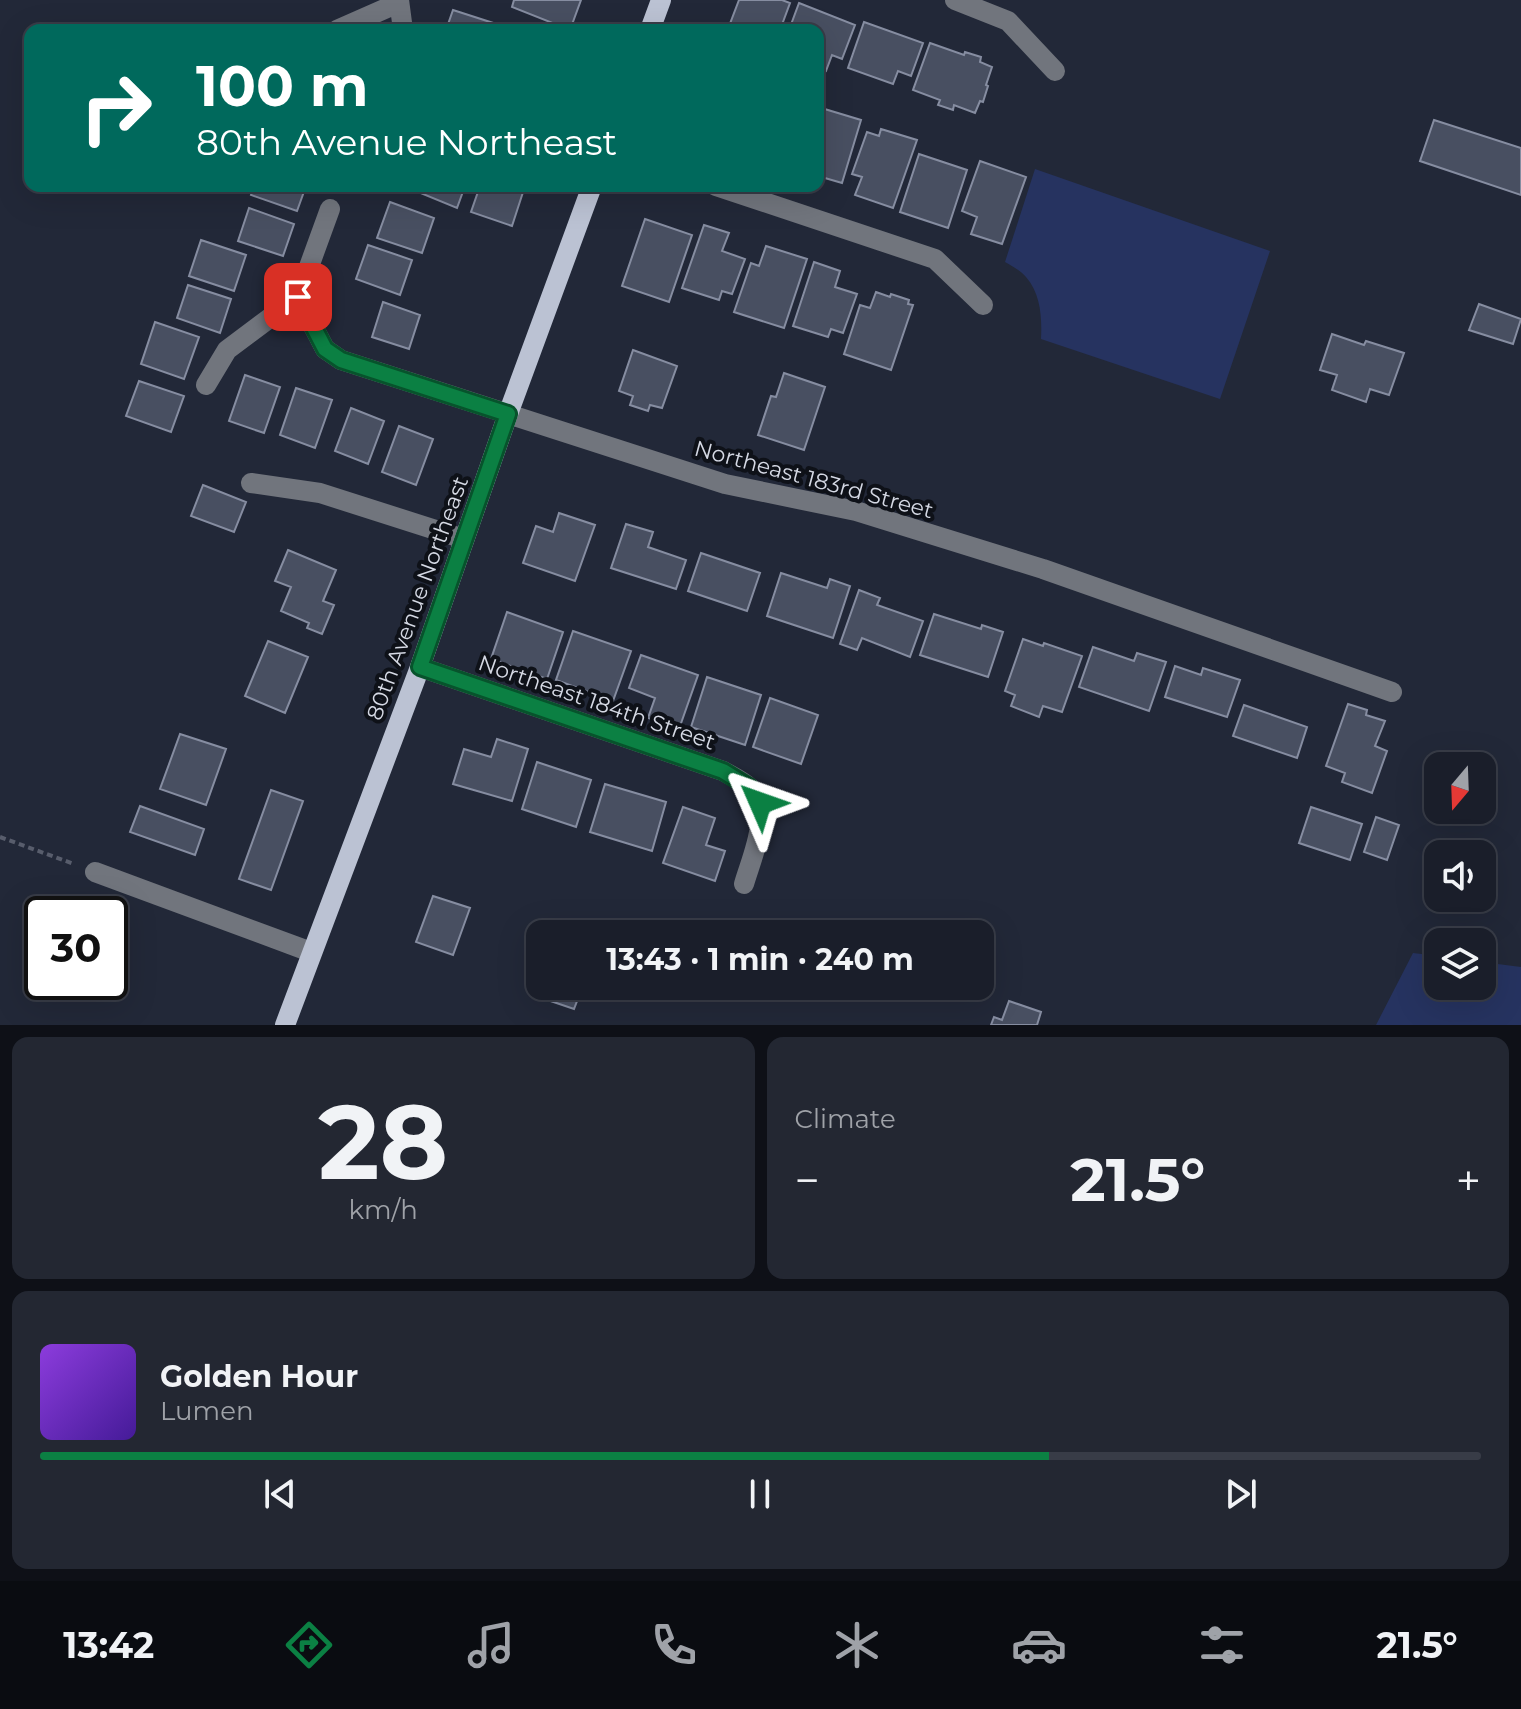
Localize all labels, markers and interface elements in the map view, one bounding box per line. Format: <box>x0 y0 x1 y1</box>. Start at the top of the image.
text: 100 m <box>196 52 369 120</box>
icon: right <box>64 56 168 160</box>
text: 80th Avenue Northeast <box>196 120 617 164</box>
pin <box>264 263 332 331</box>
icon: arrive <box>276 275 320 319</box>
street label: Northeast 183rd Street <box>691 435 936 524</box>
street label: 80th Avenue Northeast <box>361 473 474 724</box>
street label: Northeast 184th Street <box>475 649 719 756</box>
north arrow <box>1424 752 1496 824</box>
map controls <box>1424 752 1496 1000</box>
position arrow <box>718 761 802 845</box>
button: sound <box>1424 840 1496 912</box>
speed limit sign: 30 <box>24 896 128 1000</box>
button: layers <box>1424 928 1496 1000</box>
text: 13:43 · 1 min · 240 m <box>606 941 914 978</box>
text: 28 <box>318 1078 448 1205</box>
text: Climate <box>795 1103 896 1135</box>
text: 21.5° <box>1070 1143 1205 1216</box>
text: − <box>795 1153 820 1207</box>
text: + <box>1456 1153 1481 1207</box>
text: km/h <box>349 1194 418 1226</box>
text: Golden Hour <box>160 1358 358 1395</box>
text: Lumen <box>160 1395 253 1427</box>
icon: previous <box>258 1472 302 1516</box>
icon: pause <box>738 1472 782 1516</box>
icon: next <box>1219 1472 1263 1516</box>
icon: directions <box>281 1617 337 1673</box>
icon: music <box>463 1617 519 1673</box>
icon: phone <box>646 1617 702 1673</box>
icon: climate <box>829 1617 885 1673</box>
icon: car <box>1011 1617 1067 1673</box>
icon: filters <box>1194 1617 1250 1673</box>
text: 13:42 <box>63 1623 154 1667</box>
text: 21.5° <box>1377 1623 1458 1667</box>

